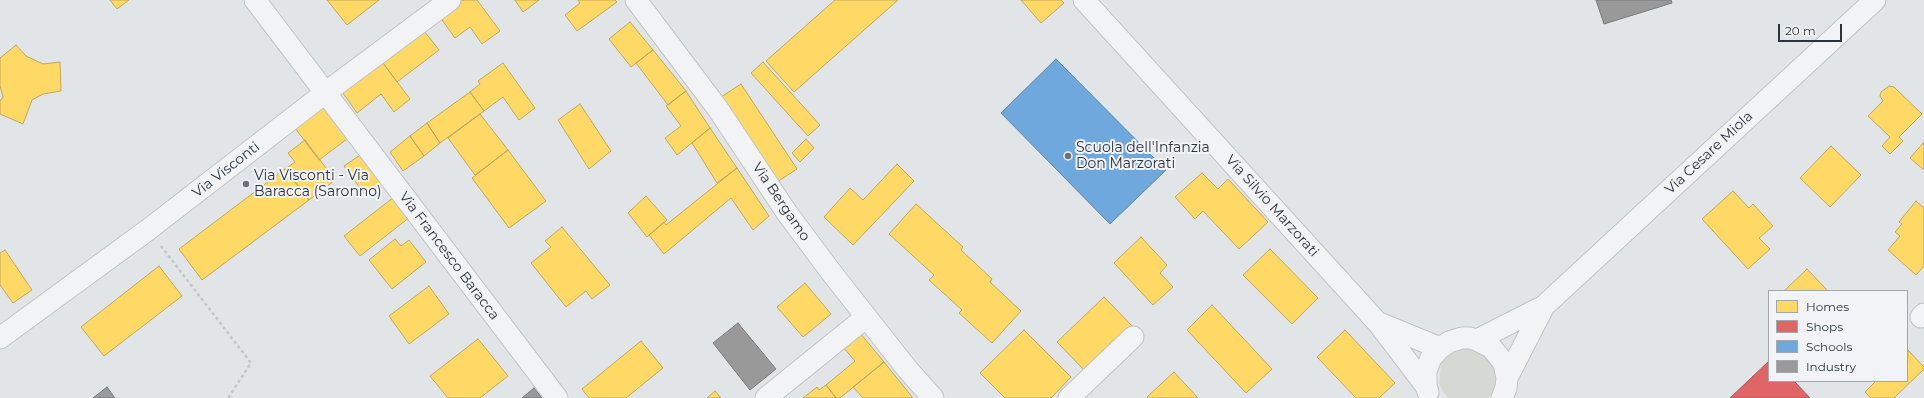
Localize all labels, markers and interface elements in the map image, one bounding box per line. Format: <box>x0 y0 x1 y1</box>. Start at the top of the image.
scale bar <box>1780 16 1844 42</box>
text: 20 m <box>1785 23 1816 38</box>
street label: Via Cesare Miola <box>1662 108 1756 198</box>
street label: Via Visconti <box>189 139 263 201</box>
place label: Scuola dell'Infanzia Don Marzorati <box>1076 140 1210 172</box>
marker: Scuola dell'Infanzia Don Marzorati <box>1063 151 1073 161</box>
street label: Via Silvio Marzorati <box>1222 152 1322 260</box>
street label: Via Bergamo <box>749 160 813 244</box>
place label: Via Visconti - Via Baracca (Saronno) <box>254 168 382 200</box>
marker: Via Visconti - Via Baracca (Saronno) <box>241 179 251 189</box>
street label: Via Francesco Baracca <box>395 189 503 323</box>
legend <box>1768 290 1908 382</box>
text: Homes <box>1806 299 1849 314</box>
text: Shops <box>1806 319 1843 334</box>
text: Schools <box>1806 339 1852 354</box>
text: Industry <box>1806 359 1856 374</box>

